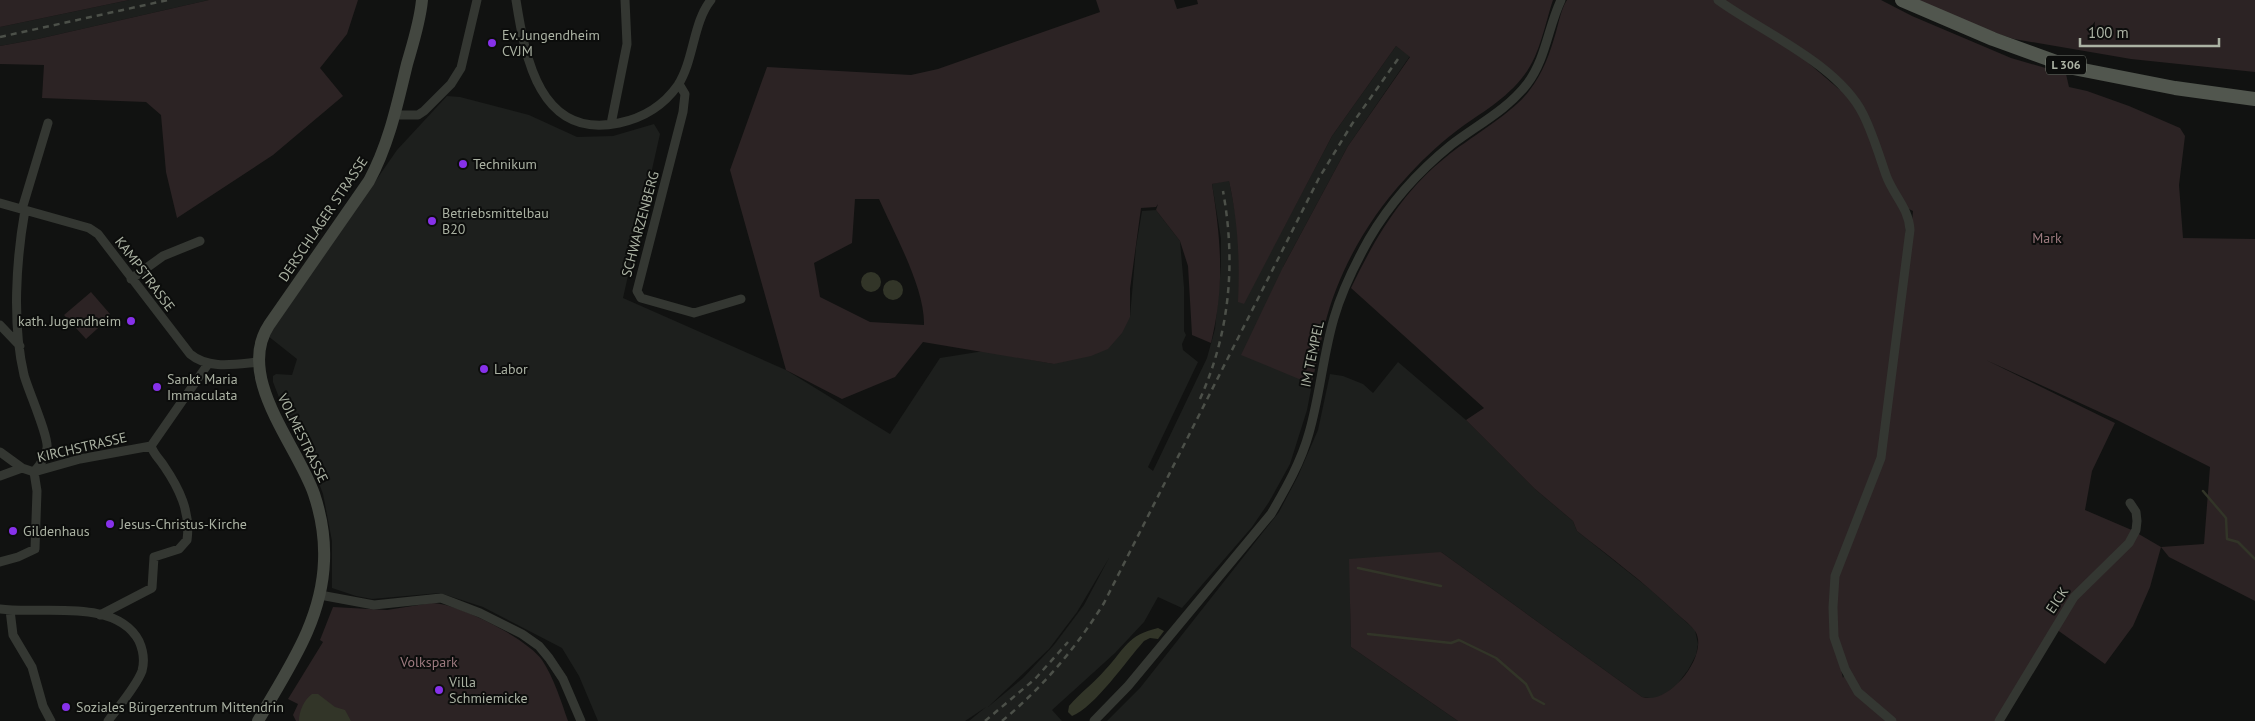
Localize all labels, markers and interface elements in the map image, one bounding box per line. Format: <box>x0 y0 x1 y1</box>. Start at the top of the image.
scale bar <box>2080 15 2219 47</box>
text: 100 m <box>2088 23 2129 42</box>
place label: Ev. Jungendheim CVJM <box>502 26 600 60</box>
marker: Ev. Jungendheim CVJM <box>486 37 498 49</box>
road number: L 306 <box>2046 56 2086 74</box>
street label: DERSCHLAGER STRASSE <box>274 153 372 285</box>
place label: Technikum <box>473 155 537 173</box>
marker: Technikum <box>457 158 469 170</box>
street label: SCHWARZENBERG <box>617 169 663 279</box>
place label: Betriebsmittelbau B20 <box>442 204 549 238</box>
marker: Betriebsmittelbau B20 <box>426 215 438 227</box>
park label: Mark <box>2032 229 2062 247</box>
street label: KAMPSTRASSE <box>111 233 179 315</box>
place label: kath. Jugendheim <box>18 312 121 330</box>
marker: kath. Jugendheim <box>125 315 137 327</box>
street label: IM TEMPEL <box>1296 319 1328 389</box>
place label: Labor <box>494 360 528 378</box>
marker: Labor <box>478 363 490 375</box>
place label: Sankt Maria Immaculata <box>167 370 238 404</box>
marker: Sankt Maria Immaculata <box>151 381 163 393</box>
street label: VOLMESTRASSE <box>273 390 332 485</box>
street label: KIRCHSTRASSE <box>35 428 129 466</box>
place label: Jesus-Christus-Kirche <box>119 515 247 533</box>
marker: Jesus-Christus-Kirche <box>104 518 116 530</box>
place label: Gildenhaus <box>23 522 90 540</box>
marker: Gildenhaus <box>7 525 19 537</box>
street label: EICK <box>2042 583 2073 617</box>
park label: Volkspark <box>399 653 458 671</box>
place label: Villa Schmiemicke <box>448 673 528 707</box>
marker: Villa Schmiemicke <box>433 684 445 696</box>
place label: Soziales Bürgerzentrum Mittendrin <box>76 698 284 716</box>
marker: Soziales Bürgerzentrum Mittendrin <box>60 701 72 713</box>

